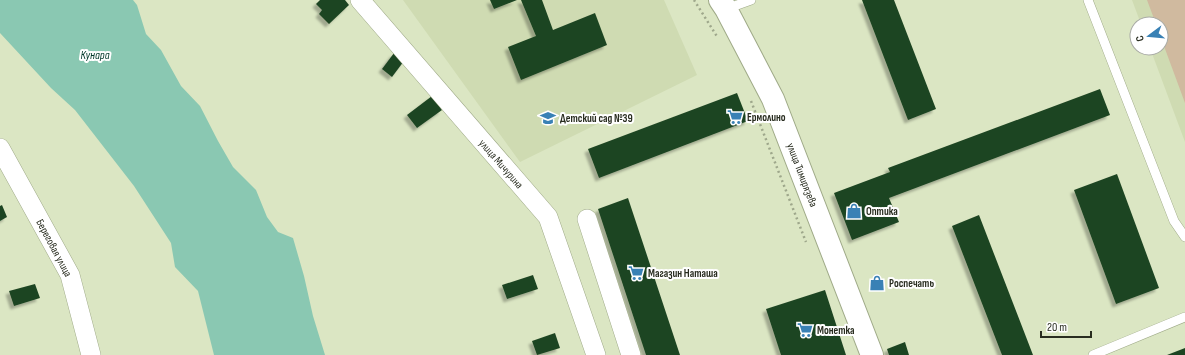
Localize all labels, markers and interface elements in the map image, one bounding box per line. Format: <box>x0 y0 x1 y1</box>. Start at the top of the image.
north arrow <box>1129 16 1169 56</box>
text: С <box>1133 34 1147 43</box>
water label: Кунара <box>80 48 110 63</box>
supermarket icon: Ермолино <box>726 108 744 126</box>
school or university icon: Детский сад №39 <box>539 109 557 127</box>
place label: Ермолино <box>747 111 786 124</box>
place label: Детский сад №39 <box>560 112 633 125</box>
street label: улица Мичурина <box>476 137 526 191</box>
street label: улица Тимирязева <box>784 141 820 209</box>
shop icon: Оптика <box>845 202 863 220</box>
place label: Оптика <box>866 205 898 218</box>
street label: Береговая улица <box>33 217 75 279</box>
supermarket icon: Магазин Наташа <box>627 264 645 282</box>
place label: Магазин Наташа <box>648 267 718 280</box>
shop icon: Роспечать <box>868 274 886 292</box>
place label: Роспечать <box>889 277 934 290</box>
scale bar <box>1041 313 1091 339</box>
text: 20 m <box>1047 320 1067 335</box>
supermarket icon: Монетка <box>796 321 814 339</box>
place label: Монетка <box>817 324 855 337</box>

